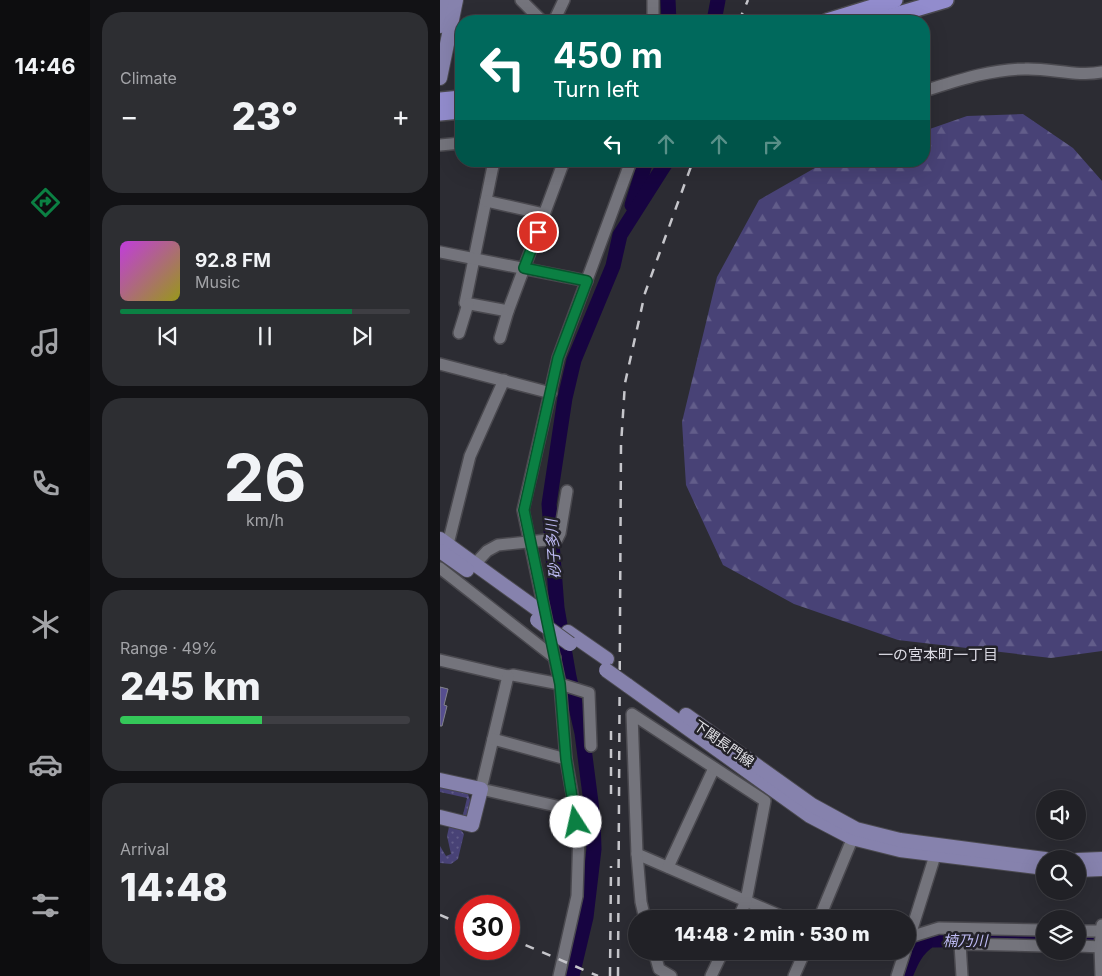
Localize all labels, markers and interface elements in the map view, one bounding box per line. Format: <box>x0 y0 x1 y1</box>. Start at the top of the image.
text: 450 m <box>553 34 663 76</box>
icon: left <box>470 35 535 100</box>
text: 14:46 <box>15 53 75 79</box>
text: Climate <box>120 68 177 88</box>
text: Turn left <box>553 76 639 102</box>
text: 23° <box>232 93 298 139</box>
text: − <box>120 99 139 133</box>
text: + <box>391 99 410 133</box>
icon: left <box>599 130 627 158</box>
icon: ahead <box>652 130 680 158</box>
icon: ahead <box>705 130 733 158</box>
icon: right <box>758 130 786 158</box>
icon: directions <box>28 185 63 220</box>
pin <box>517 211 559 253</box>
icon: arrive <box>524 218 552 246</box>
text: 92.8 FM <box>195 249 271 272</box>
text: Music <box>195 272 240 292</box>
icon: previous <box>154 322 182 350</box>
icon: pause <box>251 322 279 350</box>
icon: next <box>348 322 376 350</box>
icon: music <box>28 325 63 360</box>
text: 26 <box>223 438 307 517</box>
icon: phone <box>28 466 63 501</box>
text: km/h <box>246 510 284 530</box>
water label: 砂子多川 <box>541 516 565 580</box>
icon: climate <box>28 607 63 642</box>
text: Range · 49% <box>120 638 217 658</box>
district label: 一の宮本町一丁目 <box>878 645 998 664</box>
text: 245 km <box>120 663 261 709</box>
street label: 下関長門線 <box>690 716 758 770</box>
icon: car <box>28 747 63 782</box>
map controls <box>1036 790 1086 960</box>
button: sound <box>1036 790 1086 840</box>
position arrow <box>549 795 601 847</box>
text: Arrival <box>120 839 169 859</box>
button: search <box>1036 850 1086 900</box>
text: 14:48 <box>120 864 228 910</box>
icon: filters <box>28 888 63 923</box>
speed limit sign: 30 <box>455 895 520 960</box>
button: layers <box>1036 910 1086 960</box>
text: 14:48 · 2 min · 530 m <box>674 923 870 946</box>
water label: 楠乃川 <box>942 931 989 950</box>

